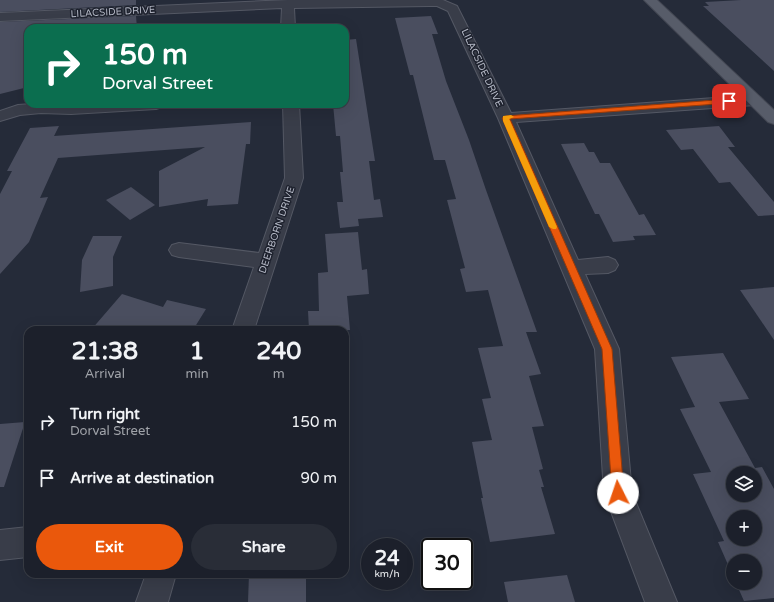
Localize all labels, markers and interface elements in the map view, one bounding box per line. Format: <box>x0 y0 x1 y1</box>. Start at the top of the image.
street label: LILACSIDE DRIVE <box>70 4 156 20</box>
street label: LILACSIDE DRIVE <box>459 27 505 109</box>
text: 150 m <box>102 38 188 72</box>
icon: right <box>36 40 88 92</box>
text: Dorval Street <box>102 72 213 94</box>
pin <box>712 84 746 118</box>
icon: arrive <box>718 90 740 112</box>
street label: DEERBORN DRIVE <box>257 185 297 275</box>
text: 21:38 <box>72 337 138 366</box>
text: 1 <box>190 337 205 366</box>
text: 240 <box>256 337 301 366</box>
text: Arrival <box>85 366 125 382</box>
text: min <box>186 366 209 382</box>
text: m <box>273 366 285 382</box>
text: Turn right <box>70 405 140 423</box>
icon: right <box>36 411 58 433</box>
text: 150 m <box>291 413 337 431</box>
text: Dorval Street <box>70 423 150 439</box>
map controls <box>726 466 762 590</box>
button: layers <box>726 466 762 502</box>
icon: arrive <box>36 467 58 489</box>
text: Arrive at destination <box>70 469 214 487</box>
text: 90 m <box>300 469 337 487</box>
position arrow <box>597 472 639 514</box>
button: + <box>726 510 762 546</box>
button: Exit <box>36 524 183 570</box>
button: Share <box>191 524 337 570</box>
speed limit sign: 30 <box>421 538 473 590</box>
text: 24 <box>374 547 400 571</box>
button: − <box>726 554 762 590</box>
text: km/h <box>374 568 400 580</box>

